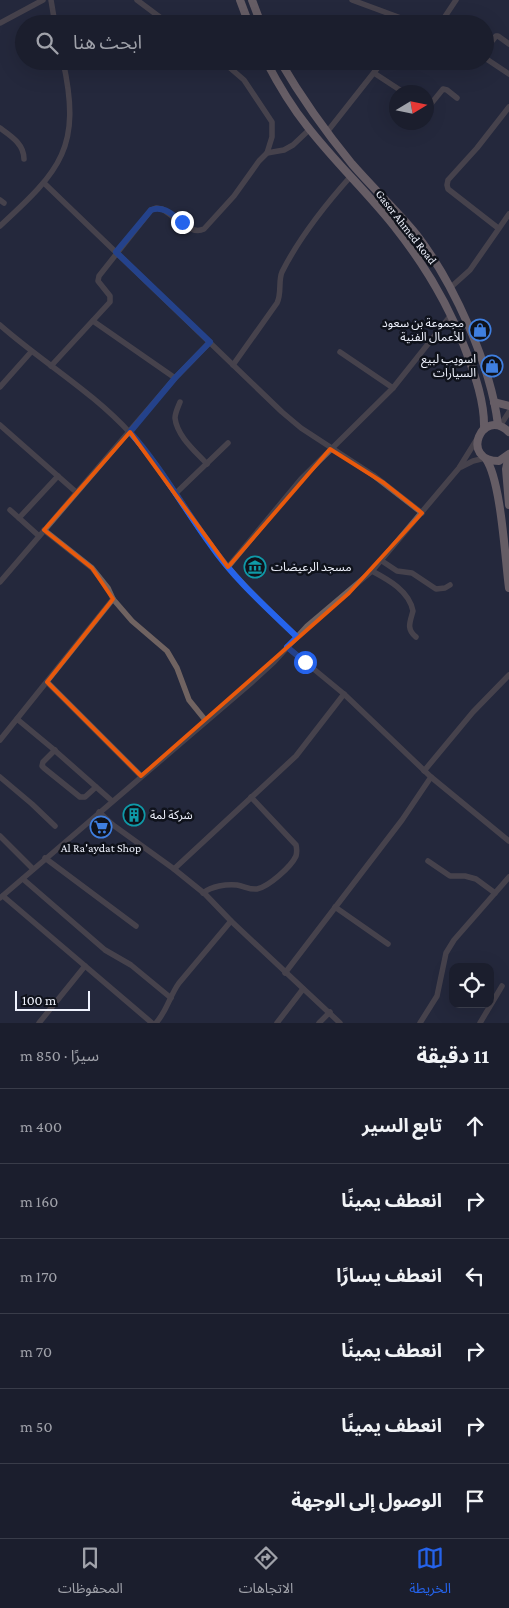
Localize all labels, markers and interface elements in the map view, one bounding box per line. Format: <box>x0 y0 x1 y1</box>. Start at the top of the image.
search box <box>15 15 494 70</box>
icon: search <box>33 29 61 57</box>
text: ابحث هنا <box>73 32 142 53</box>
north arrow <box>389 85 434 130</box>
street label: Gaser Ahmed Road <box>373 187 440 268</box>
route end <box>171 211 194 234</box>
place label: مجموعة بن سعود للأعمال الفنية <box>382 316 464 344</box>
shop icon: مجموعة بن سعود للأعمال الفنية <box>468 318 492 342</box>
place label: اسويب لبيع السيارات <box>421 352 476 380</box>
shop icon: اسويب لبيع السيارات <box>480 354 504 378</box>
museum icon: مسجد الرعيضات <box>243 555 267 579</box>
place label: مسجد الرعيضات <box>271 560 352 574</box>
route start <box>294 651 317 674</box>
building icon: شركة لمة <box>122 803 146 827</box>
place label: شركة لمة <box>150 808 193 822</box>
supermarket icon: Al Ra'aydat Shop <box>89 815 113 839</box>
place label: Al Ra'aydat Shop <box>61 841 141 855</box>
map controls <box>449 963 494 1008</box>
button: locate <box>449 963 494 1008</box>
scale bar <box>15 988 90 1011</box>
text: 100 m <box>22 992 56 1008</box>
text: 11 دقيقة <box>416 1044 489 1068</box>
text: سيرًا · 850 m <box>20 1047 99 1064</box>
icon: ahead <box>461 1112 489 1140</box>
text: تابع السير <box>362 1115 442 1136</box>
text: 400 m <box>20 1118 62 1135</box>
icon: right <box>461 1187 489 1215</box>
text: انعطف يمينًا <box>341 1190 442 1211</box>
text: 160 m <box>20 1193 58 1210</box>
icon: left <box>461 1262 489 1290</box>
text: انعطف يسارًا <box>336 1265 442 1286</box>
text: 170 m <box>20 1268 57 1285</box>
icon: right <box>461 1337 489 1365</box>
text: انعطف يمينًا <box>341 1340 442 1361</box>
text: 70 m <box>20 1343 52 1360</box>
icon: right <box>461 1412 489 1440</box>
text: انعطف يمينًا <box>341 1415 442 1436</box>
text: 50 m <box>20 1418 52 1435</box>
icon: arrive <box>461 1487 489 1515</box>
text: الوصول إلى الوجهة <box>291 1490 442 1511</box>
tab: المحفوظات <box>58 1544 123 1603</box>
tab: الاتجاهات <box>239 1544 293 1603</box>
tab: الخريطة <box>409 1544 451 1603</box>

